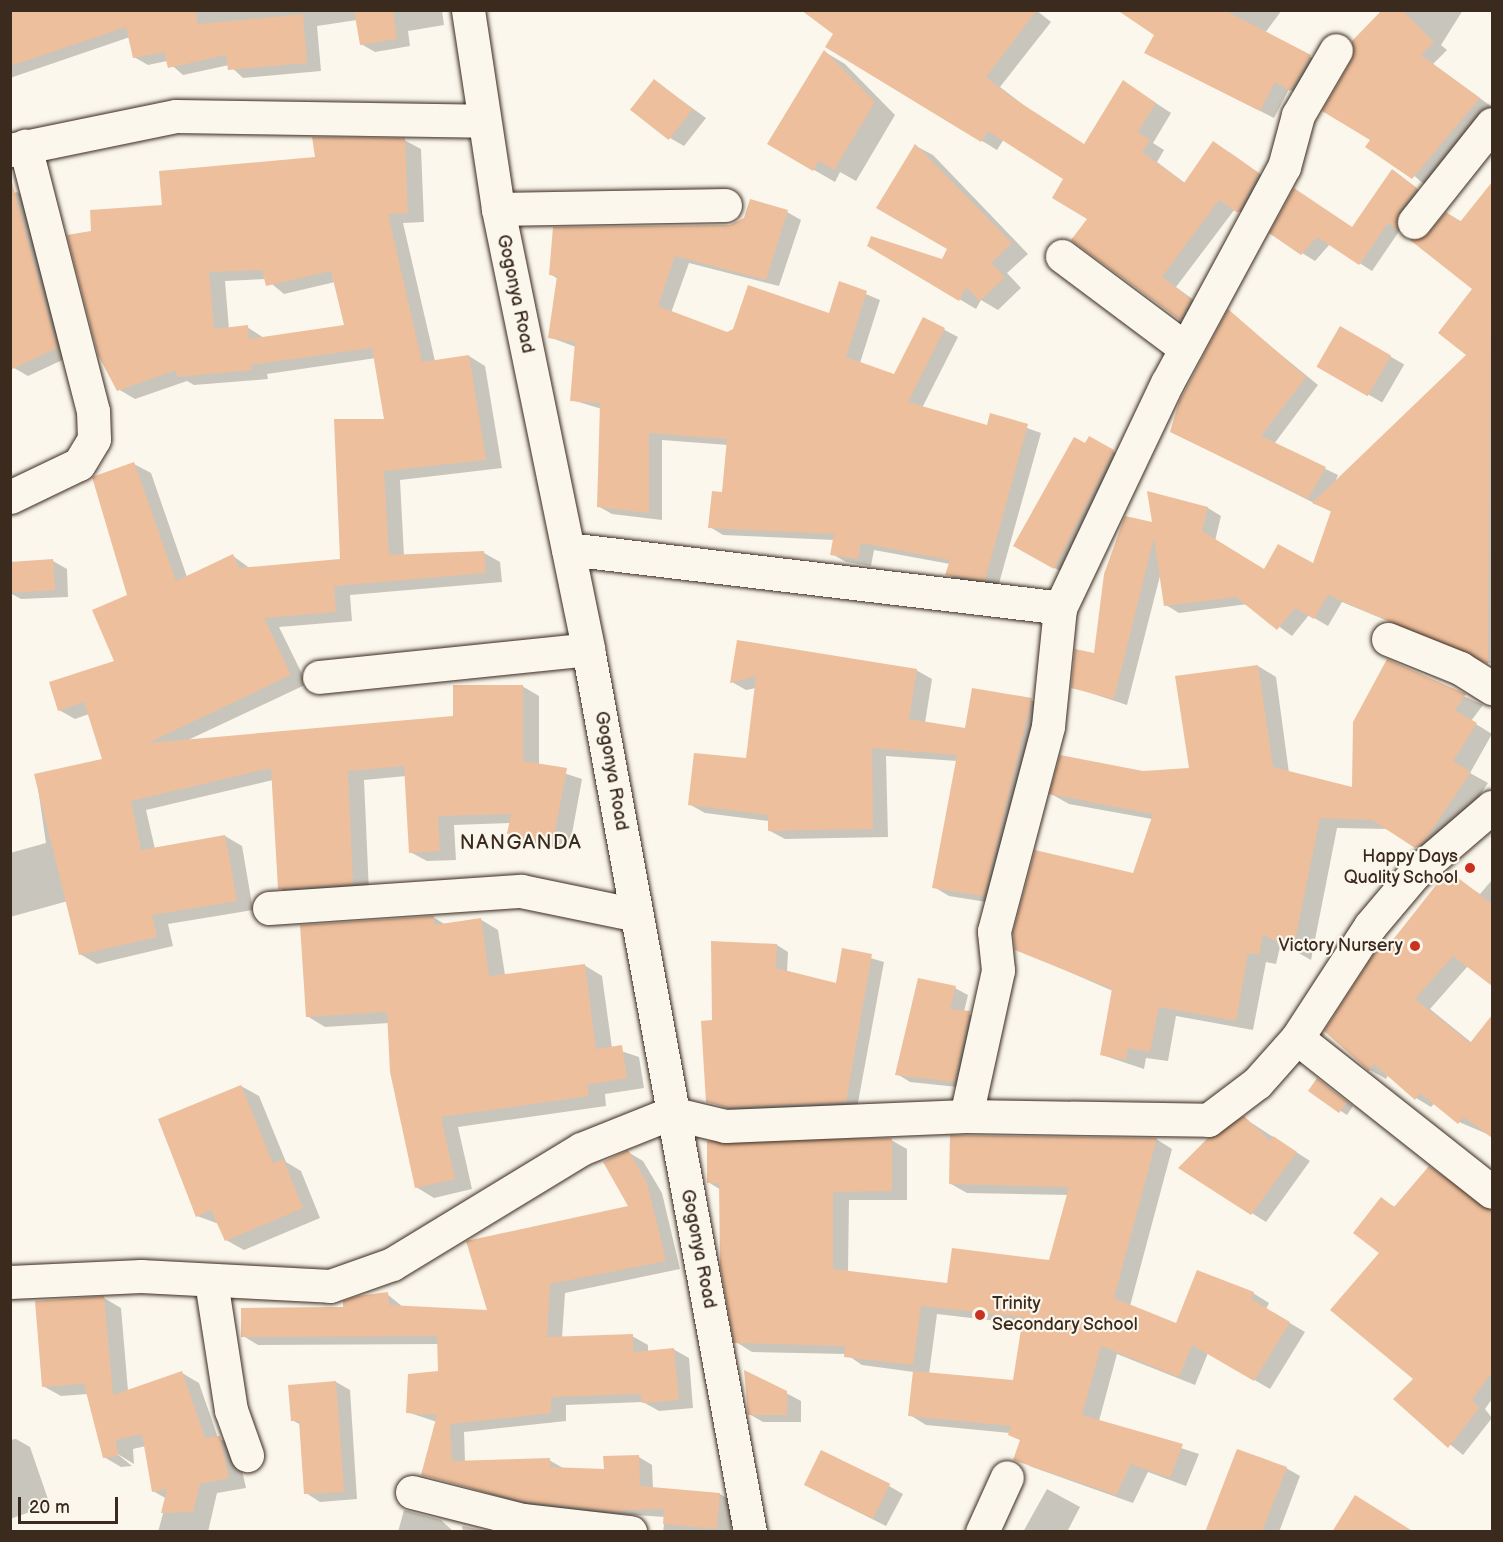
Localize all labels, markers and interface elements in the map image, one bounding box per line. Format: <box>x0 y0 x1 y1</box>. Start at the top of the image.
street label: Gogonya Road <box>492 233 538 355</box>
street label: Gogonya Road <box>590 710 632 832</box>
district label: NANGANDA <box>460 831 582 855</box>
place label: Happy Days Quality School <box>1342 847 1458 890</box>
marker: Happy Days Quality School <box>1463 861 1477 875</box>
place label: Victory Nursery <box>1277 935 1403 957</box>
marker: Victory Nursery <box>1408 939 1422 953</box>
street label: Gogonya Road <box>676 1188 720 1310</box>
place label: Trinity Secondary School <box>992 1294 1139 1336</box>
marker: Trinity Secondary School <box>973 1308 987 1322</box>
scale bar <box>21 1485 122 1523</box>
text: 20 m <box>29 1497 70 1518</box>

